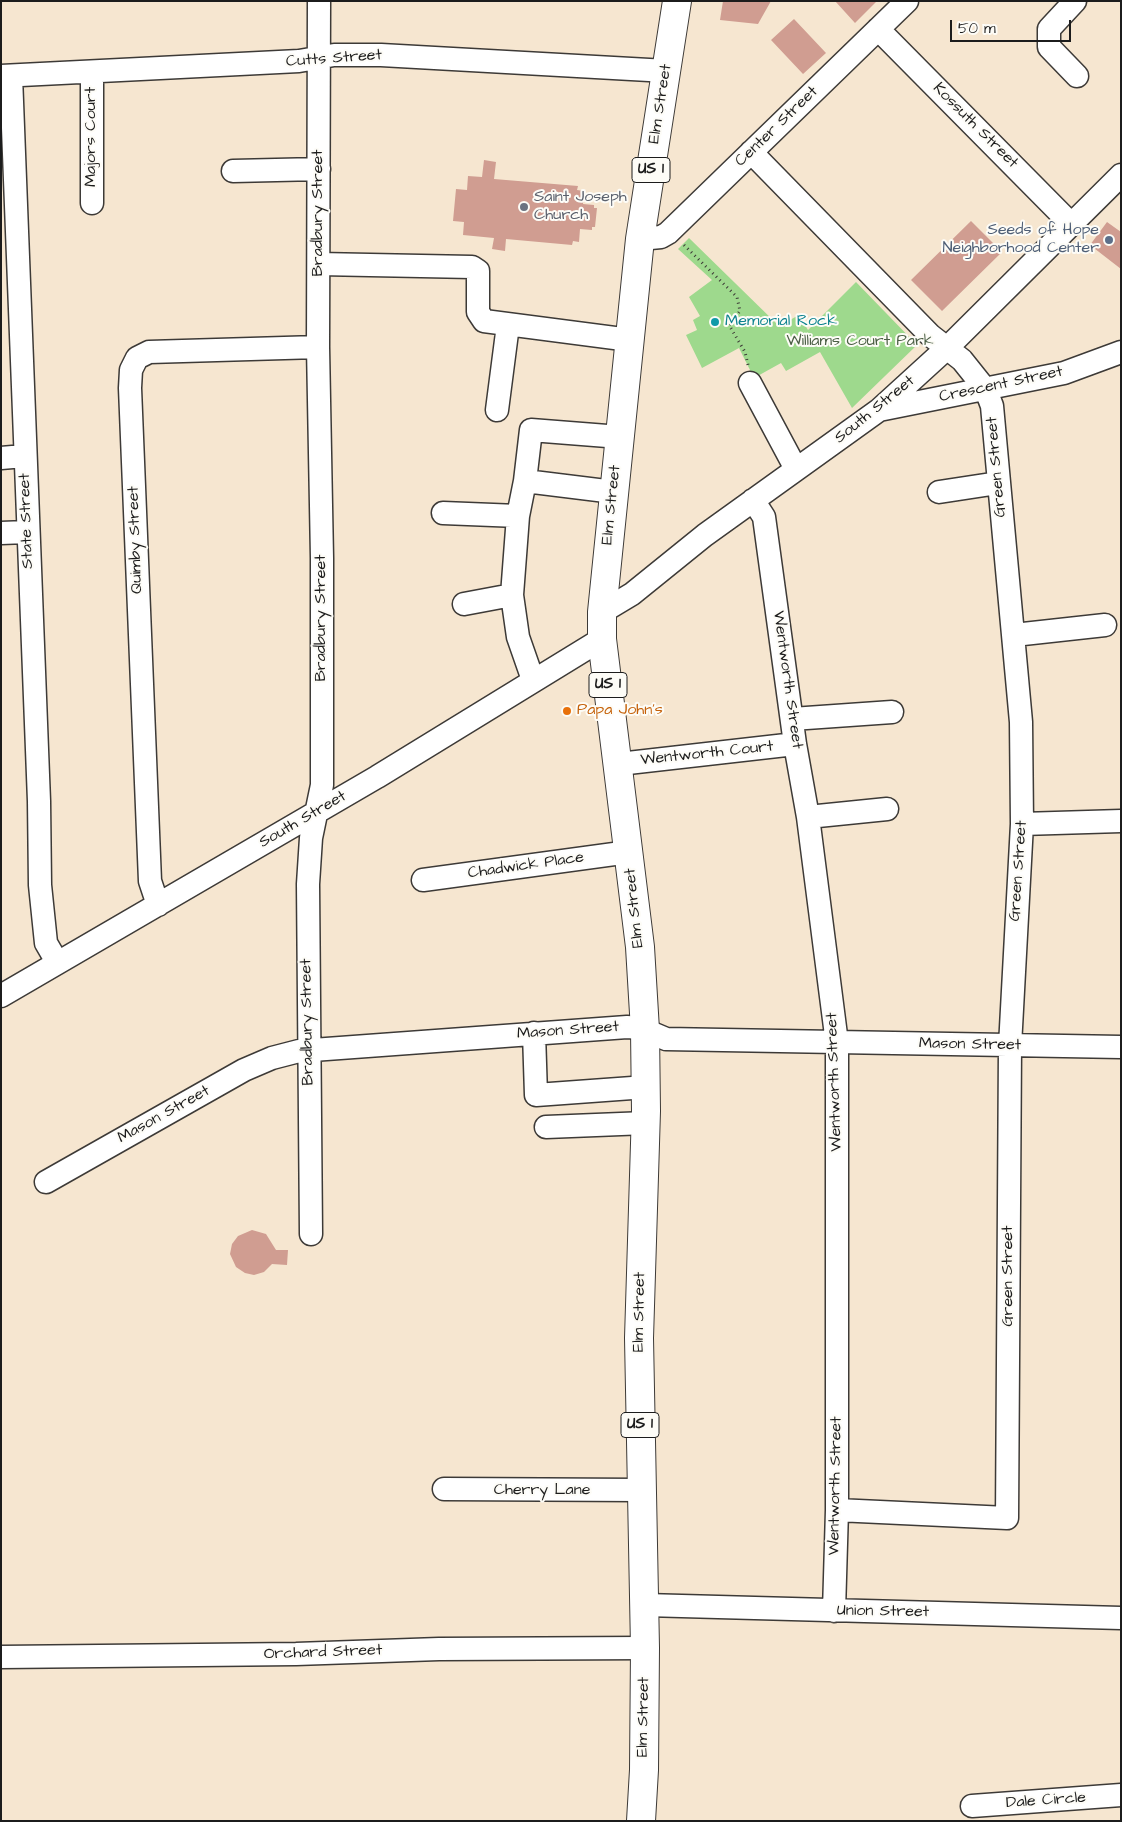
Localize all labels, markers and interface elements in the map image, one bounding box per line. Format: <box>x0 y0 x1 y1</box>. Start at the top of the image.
scale bar <box>952 10 1073 42</box>
text: 50 m <box>958 18 996 39</box>
street label: Cutts Street <box>285 46 383 72</box>
street label: Elm Street <box>645 63 677 145</box>
street label: Kossuth Street <box>928 79 1022 173</box>
street label: Center Street <box>732 83 822 171</box>
street label: Majors Court <box>82 87 102 187</box>
street label: Bradbury Street <box>309 149 329 277</box>
road number: US 1 <box>632 158 670 182</box>
place label: Saint Joseph Church <box>534 188 627 226</box>
marker: Saint Joseph Church <box>518 201 530 213</box>
place label: Seeds of Hope Neighborhood Center <box>942 221 1099 259</box>
marker: Seeds of Hope Neighborhood Center <box>1103 234 1115 246</box>
place label: Memorial Rock <box>725 312 837 332</box>
marker: Memorial Rock <box>709 316 721 328</box>
park label: Williams Court Park <box>786 332 934 352</box>
street label: Crescent Street <box>937 363 1065 407</box>
street label: South Street <box>831 372 919 448</box>
street label: Green Street <box>983 416 1011 518</box>
street label: Elm Street <box>598 464 626 546</box>
street label: State Street <box>16 473 38 569</box>
street label: Quimby Street <box>125 486 147 594</box>
street label: Bradbury Street <box>312 554 332 682</box>
street label: Wentworth Street <box>768 610 806 750</box>
road number: US 1 <box>589 672 627 698</box>
place label: Papa John's <box>577 701 663 721</box>
marker: Papa John's <box>561 705 573 717</box>
street label: Wentworth Court <box>640 737 774 771</box>
street label: South Street <box>256 787 350 853</box>
street label: Green Street <box>1006 820 1032 922</box>
street label: Chadwick Place <box>467 848 585 884</box>
street label: Elm Street <box>621 867 649 949</box>
street label: Bradbury Street <box>297 958 319 1086</box>
street label: Wentworth Street <box>823 1012 847 1152</box>
street label: Mason Street <box>516 1018 620 1044</box>
street label: Mason Street <box>919 1035 1021 1055</box>
street label: Mason Street <box>115 1082 213 1148</box>
street label: Green Street <box>999 1226 1019 1326</box>
street label: Elm Street <box>630 1272 650 1352</box>
road number: US 1 <box>621 1412 659 1438</box>
street label: Wentworth Street <box>825 1416 847 1556</box>
street label: Cherry Lane <box>494 1481 590 1501</box>
street label: Union Street <box>837 1602 929 1622</box>
street label: Orchard Street <box>263 1641 383 1665</box>
street label: Elm Street <box>634 1677 654 1757</box>
street label: Dale Circle <box>1005 1789 1087 1813</box>

